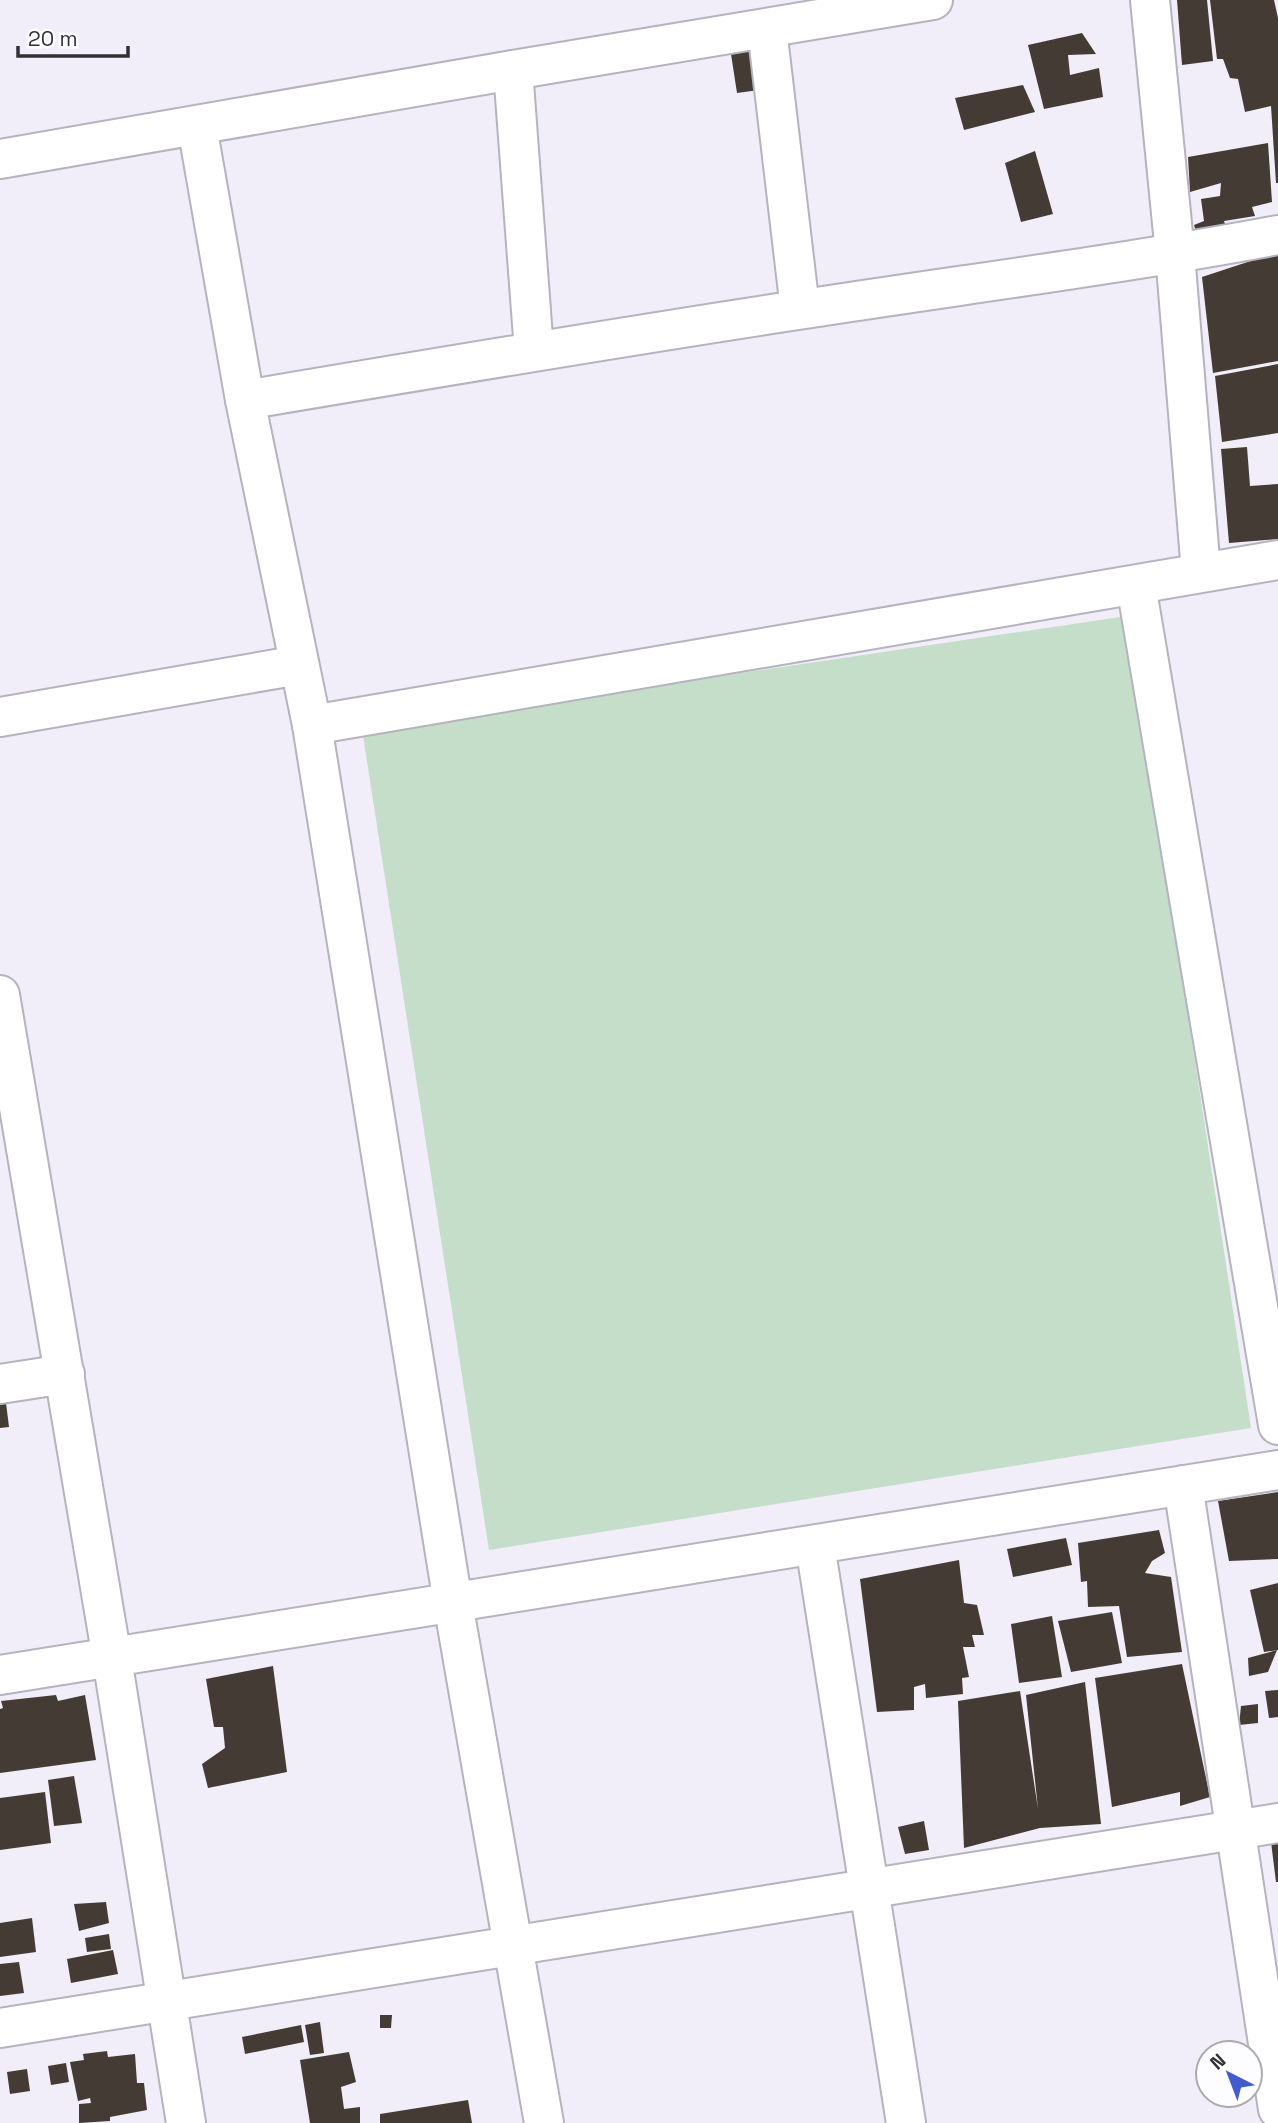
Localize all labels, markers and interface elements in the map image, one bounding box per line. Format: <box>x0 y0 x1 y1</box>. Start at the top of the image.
scale bar <box>18 14 128 58</box>
text: 20 m <box>28 25 78 52</box>
north arrow <box>1194 2039 1264 2109</box>
text: N <box>1205 2048 1231 2075</box>

